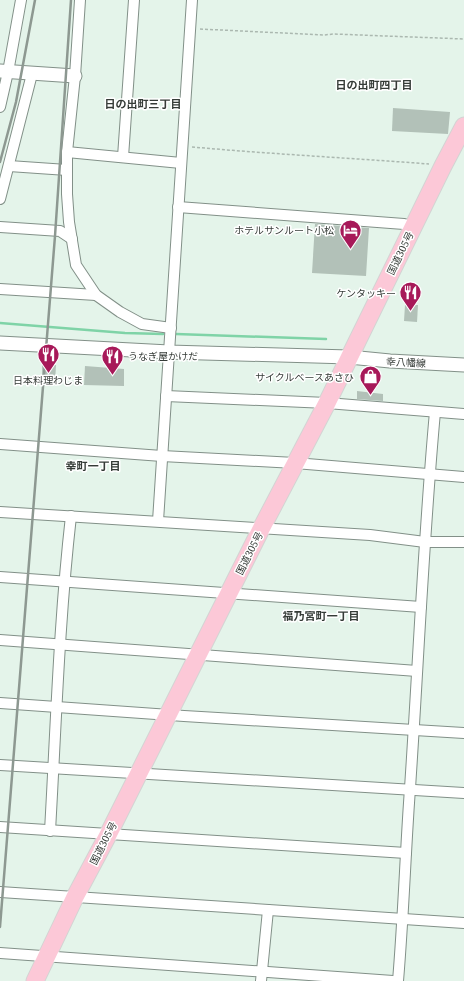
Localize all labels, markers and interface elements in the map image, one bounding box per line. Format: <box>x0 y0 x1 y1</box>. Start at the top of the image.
district label: 日の出町四丁目 <box>336 77 413 92</box>
district label: 日の出町三丁目 <box>105 96 182 111</box>
hotel icon: ホテルサンルート小松 <box>337 217 363 250</box>
place label: ホテルサンルート小松 <box>234 223 334 237</box>
street label: 国道305号 <box>383 229 417 277</box>
restaurant icon: ケンタッキー <box>398 280 424 313</box>
place label: ケンタッキー <box>336 286 396 300</box>
restaurant icon: 日本料理わじま <box>35 341 61 374</box>
restaurant icon: うなぎ屋かけだ <box>100 343 126 376</box>
place label: うなぎ屋かけだ <box>128 349 198 363</box>
street label: 幸八幡線 <box>386 354 426 370</box>
shop icon: サイクルベースあさひ <box>357 364 383 397</box>
place label: サイクルベースあさひ <box>255 370 354 384</box>
place label: 日本料理わじま <box>13 373 83 387</box>
district label: 幸町一丁目 <box>66 458 121 473</box>
street label: 国道305号 <box>232 529 266 577</box>
district label: 福乃宮町一丁目 <box>283 608 360 623</box>
street label: 国道305号 <box>86 819 120 867</box>

